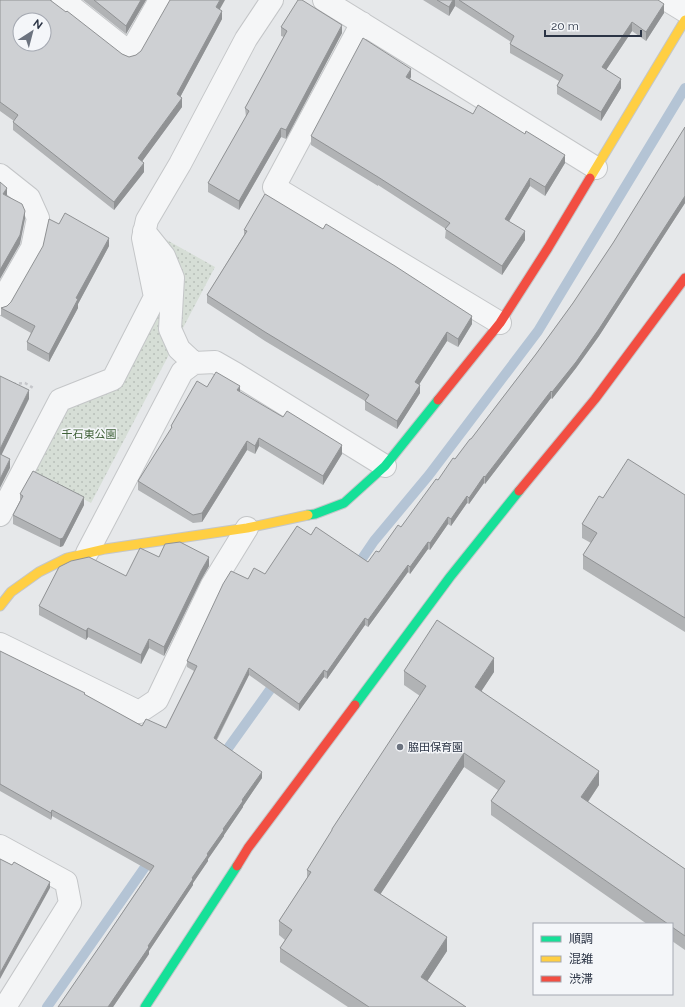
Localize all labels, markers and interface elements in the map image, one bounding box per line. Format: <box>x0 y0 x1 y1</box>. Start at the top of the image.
north arrow <box>12 12 52 52</box>
scale bar <box>545 12 641 38</box>
text: N <box>30 17 45 32</box>
text: 20 m <box>551 19 579 33</box>
park label: 千石東公園 <box>62 428 117 441</box>
place label: 脇田保育園 <box>408 741 463 754</box>
marker: 脇田保育園 <box>395 742 405 752</box>
legend <box>533 923 673 995</box>
text: 順調 <box>569 932 593 946</box>
text: 混雑 <box>569 952 593 966</box>
text: 渋滞 <box>569 972 593 986</box>

